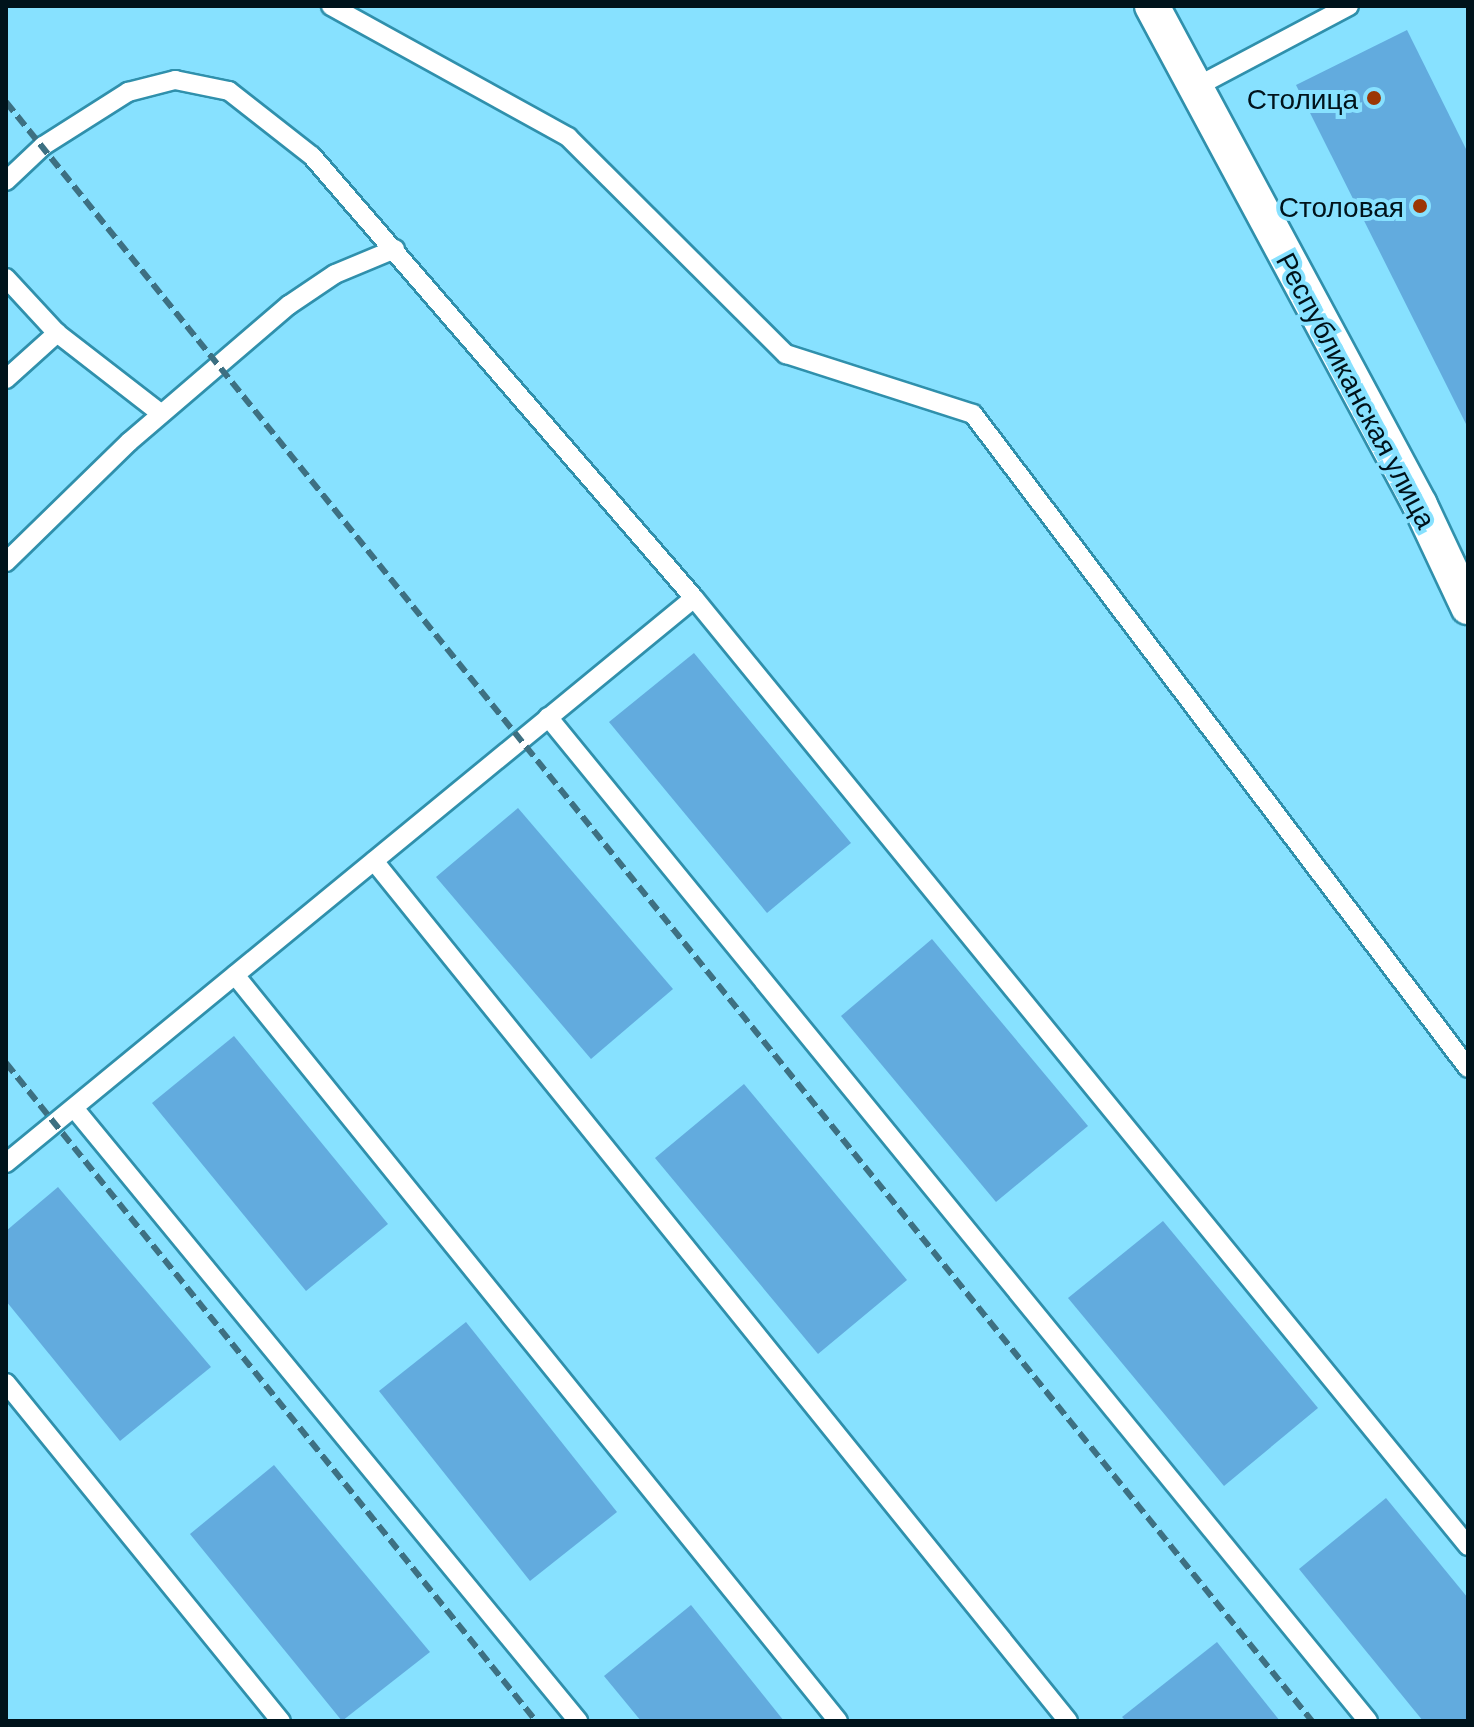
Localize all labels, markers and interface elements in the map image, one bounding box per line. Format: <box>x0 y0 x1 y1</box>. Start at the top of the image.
place label: Столица <box>1247 81 1358 115</box>
marker: Столица <box>1365 89 1383 107</box>
place label: Столовая <box>1279 189 1404 223</box>
marker: Столовая <box>1411 197 1429 215</box>
street label: Республиканская улица <box>1270 246 1444 534</box>

